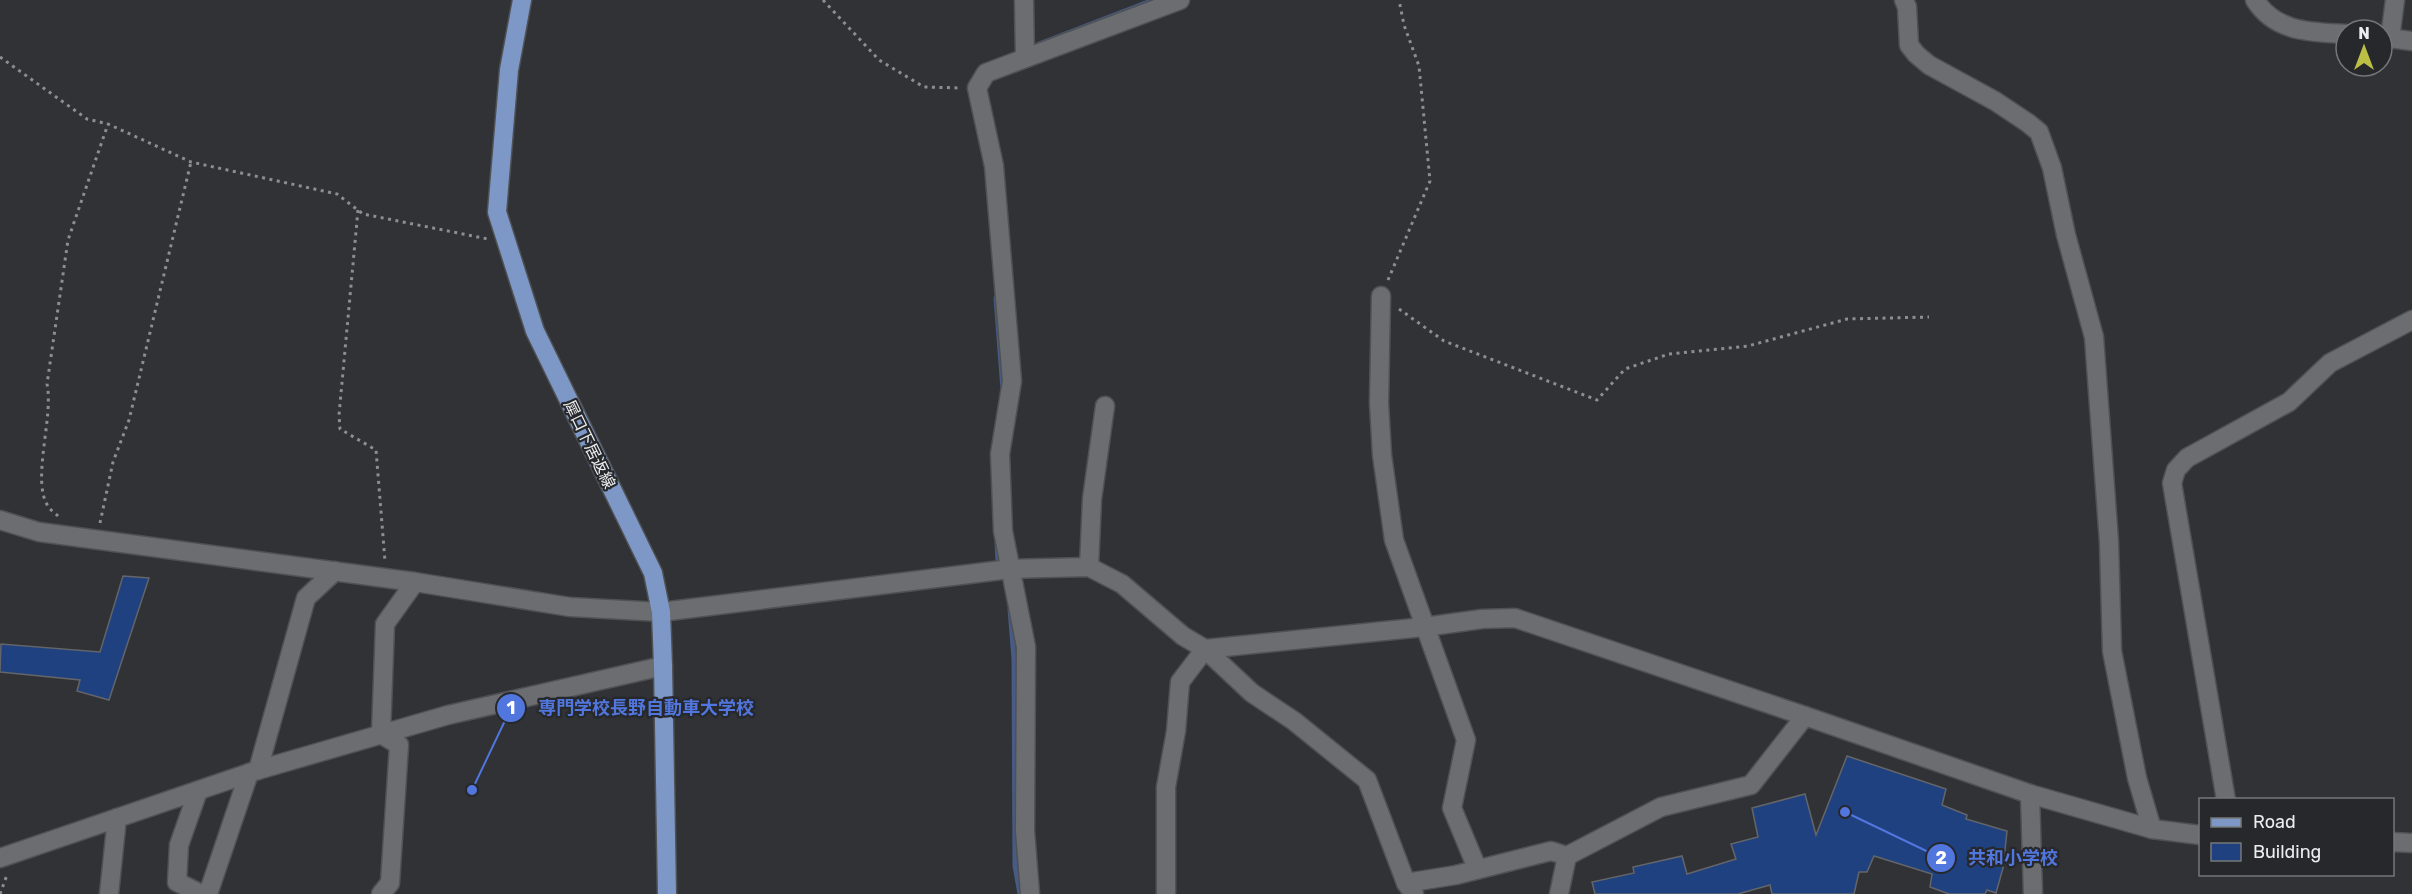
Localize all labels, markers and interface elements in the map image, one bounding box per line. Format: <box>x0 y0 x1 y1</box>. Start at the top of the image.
north arrow <box>2334 18 2394 78</box>
text: N <box>2358 24 2370 43</box>
street label: 犀口下居返線 <box>560 397 619 492</box>
callout: 専門学校長野自動車大学校 <box>496 690 766 726</box>
text: 1 <box>507 697 515 719</box>
text: 専門学校長野自動車大学校 <box>538 697 754 719</box>
legend <box>2199 798 2394 876</box>
text: Road <box>2253 811 2296 833</box>
callout: 共和小学校 <box>1926 840 2070 876</box>
text: Building <box>2253 841 2321 863</box>
text: 2 <box>1935 847 1947 869</box>
text: 共和小学校 <box>1968 847 2058 869</box>

